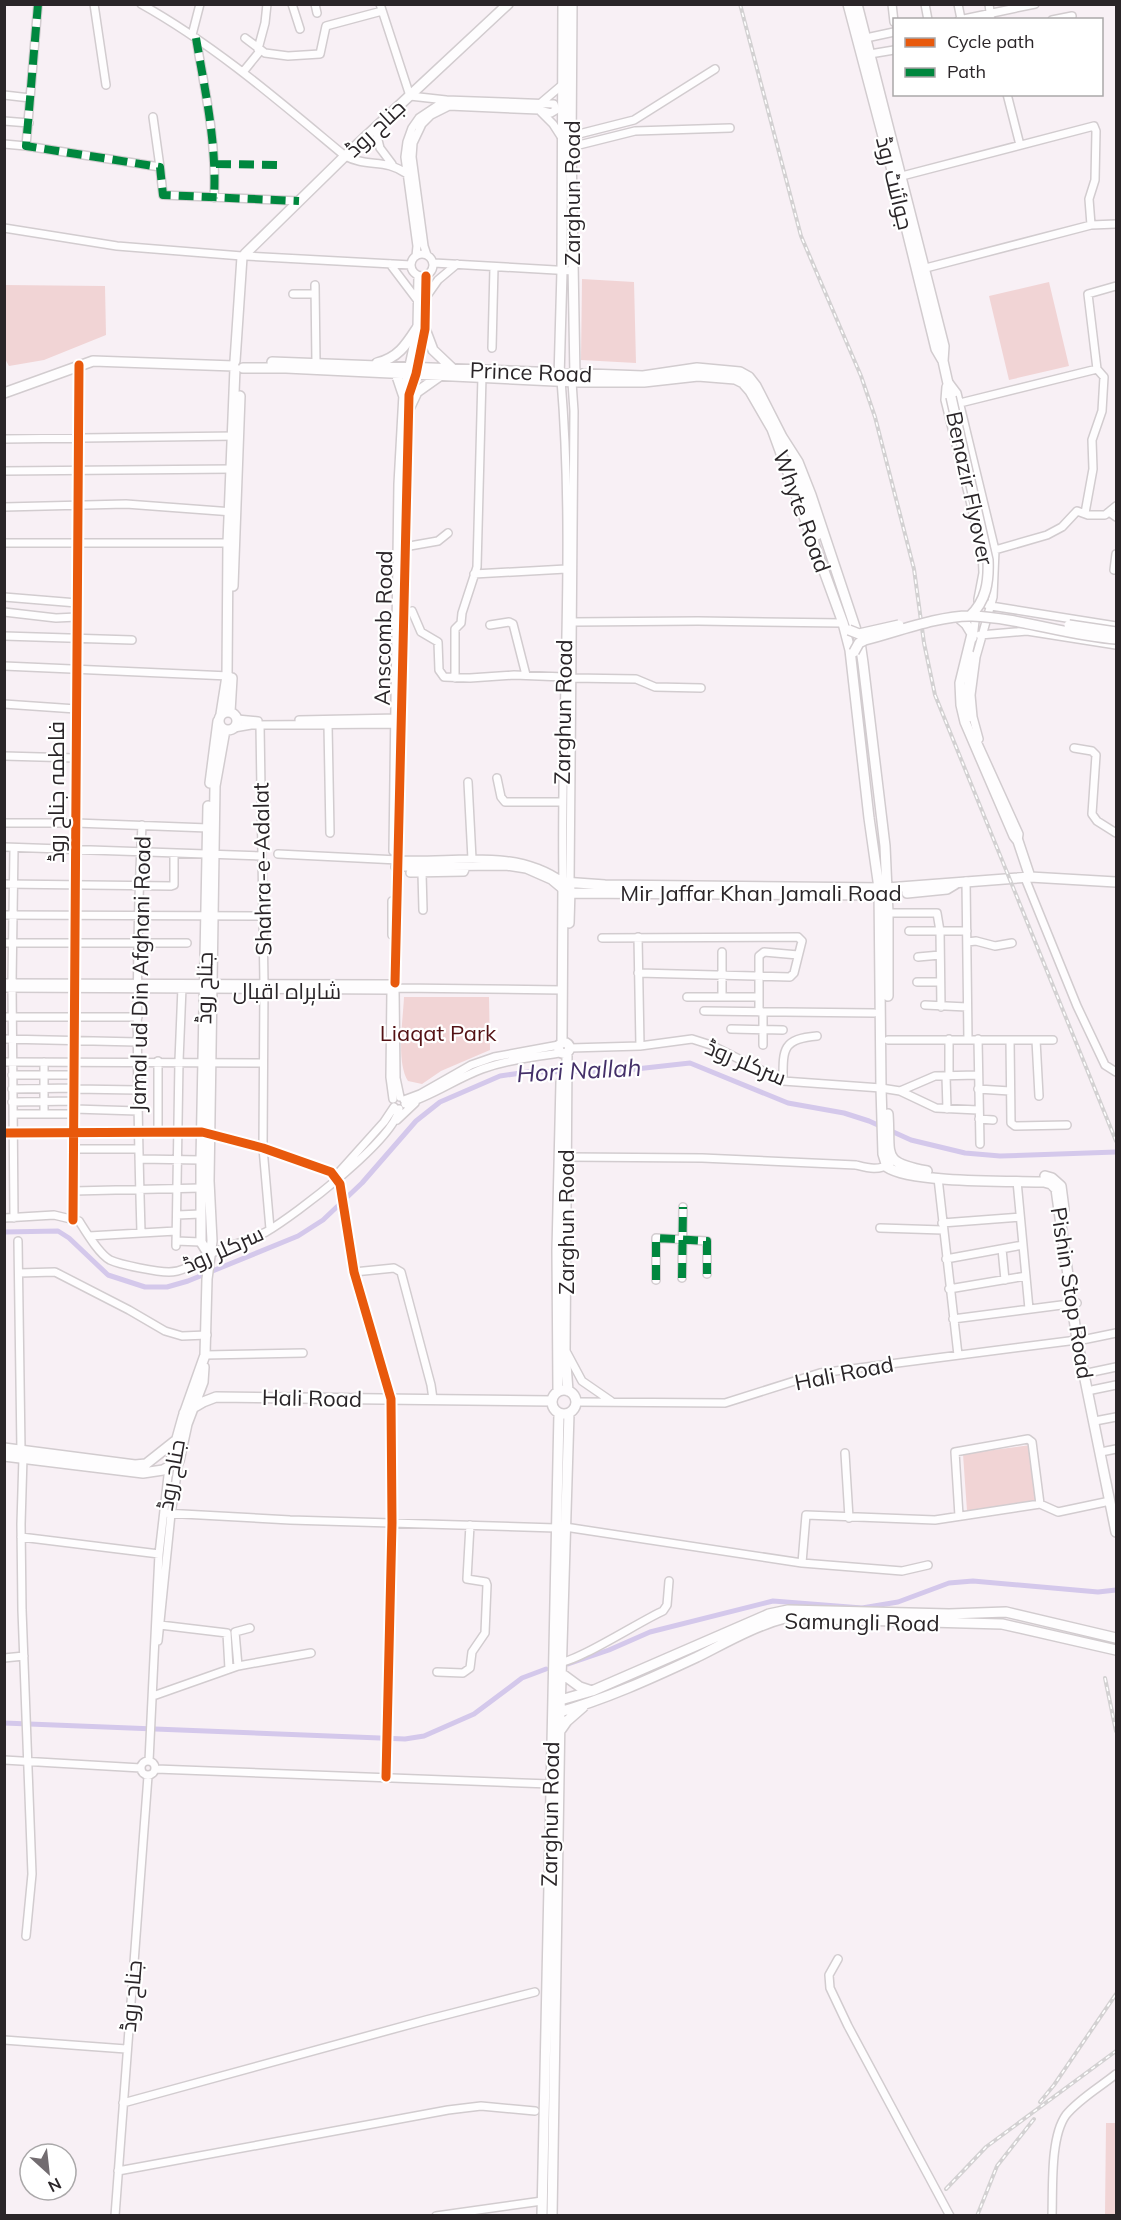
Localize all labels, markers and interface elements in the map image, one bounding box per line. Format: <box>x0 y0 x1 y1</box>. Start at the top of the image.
legend <box>893 18 1103 96</box>
text: Cycle path <box>947 30 1034 53</box>
text: Path <box>947 60 986 83</box>
street label: جناح روڈ <box>339 93 412 164</box>
street label: Zarghun Road <box>558 120 586 266</box>
street label: جوائنٹ روڈ <box>870 133 920 233</box>
street label: Prince Road <box>469 356 593 388</box>
street label: Benazir Flyover <box>940 409 1000 567</box>
street label: Whyte Road <box>767 446 837 576</box>
street label: Anscomb Road <box>368 550 398 706</box>
street label: Zarghun Road <box>548 639 578 785</box>
street label: فاطمہ جناح روڈ <box>42 721 71 863</box>
street label: Shahra-e-Adalat <box>246 782 278 956</box>
street label: Jamal ud Din Afghani Road <box>124 836 156 1112</box>
street label: Mir Jaffar Khan Jamali Road <box>620 879 902 907</box>
street label: جناح روڈ <box>189 952 220 1024</box>
street label: شاہراہ اقبال <box>233 977 341 1006</box>
park label: Liaqat Park <box>380 1019 497 1047</box>
street label: سرکلر روڈ <box>701 1032 791 1092</box>
water label: Hori Nallah <box>516 1052 642 1088</box>
street label: Zarghun Road <box>552 1149 580 1295</box>
street label: Pishin Stop Road <box>1045 1205 1099 1381</box>
street label: سرکلر روڈ <box>178 1219 268 1279</box>
street label: Hali Road <box>792 1350 896 1396</box>
street label: Hali Road <box>262 1383 362 1413</box>
street label: جناح روڈ <box>151 1437 192 1513</box>
street label: Samungli Road <box>784 1607 940 1637</box>
street label: Zarghun Road <box>535 1741 565 1887</box>
street label: جناح روڈ <box>114 1959 149 2033</box>
north arrow <box>18 2142 78 2202</box>
text: N <box>45 2174 65 2197</box>

